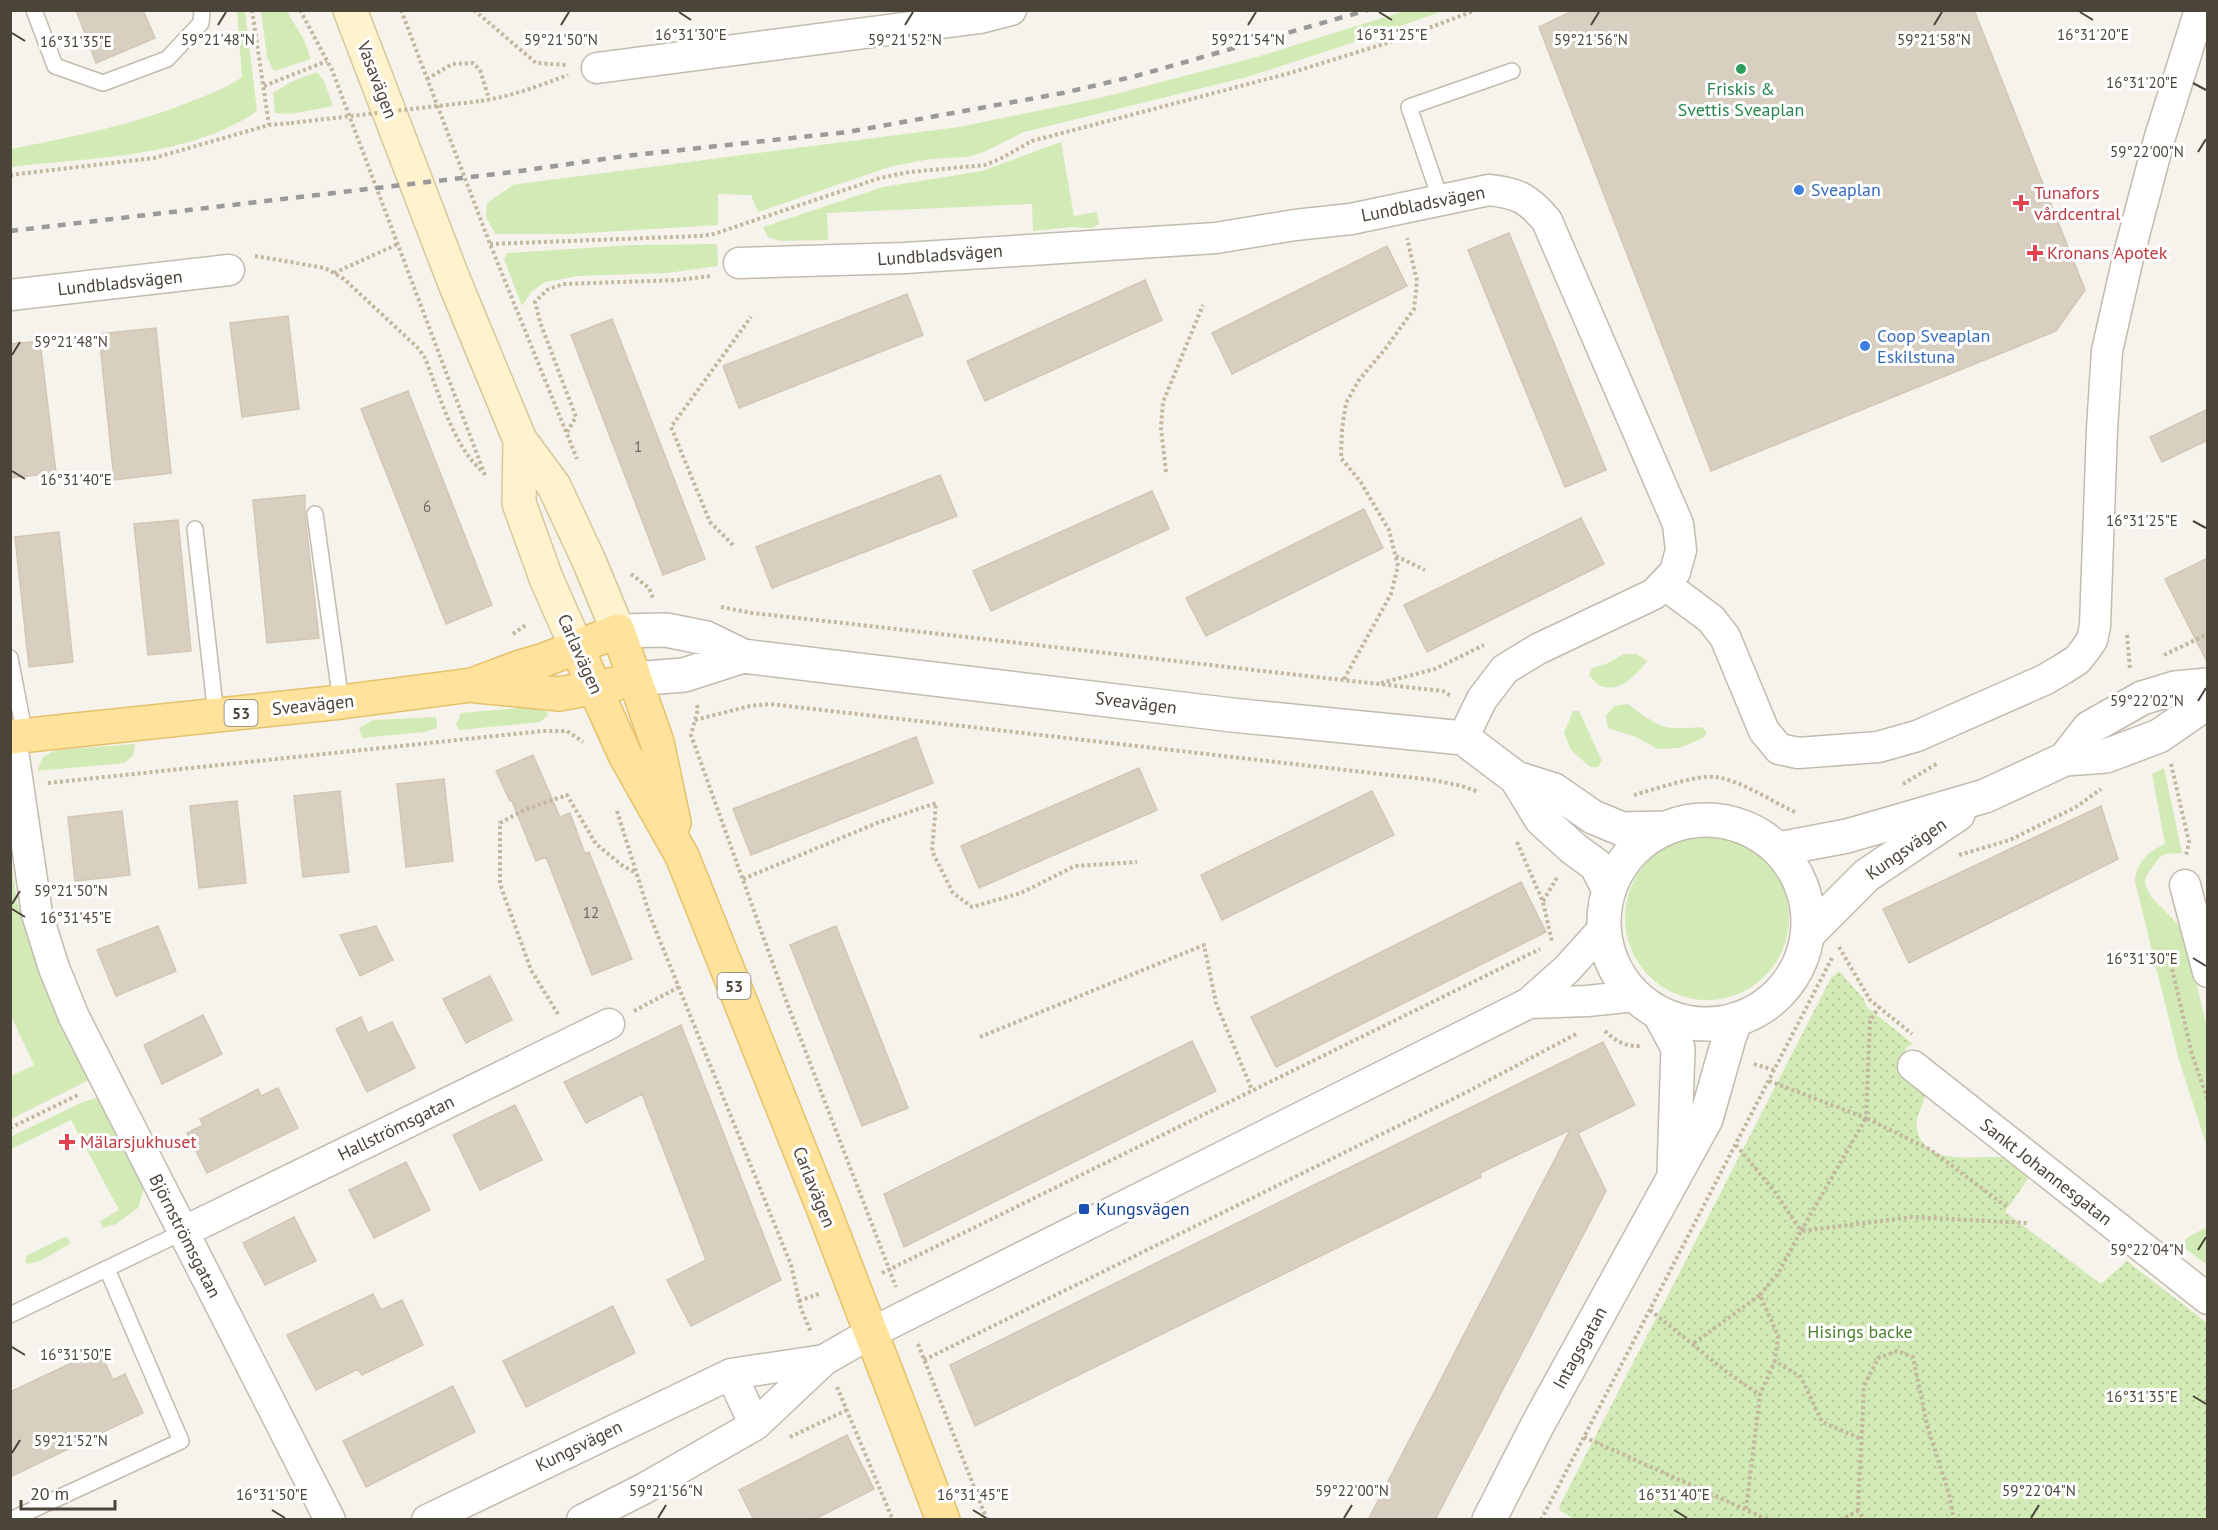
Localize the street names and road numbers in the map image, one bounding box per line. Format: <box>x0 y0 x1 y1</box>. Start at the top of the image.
street label: Vasavägen <box>352 37 403 122</box>
street label: Lundbladsvägen <box>1359 180 1487 227</box>
street label: Lundbladsvägen <box>877 239 1003 270</box>
street label: Lundbladsvägen <box>56 265 184 301</box>
street label: Carlavägen <box>553 610 608 698</box>
street label: Sveavägen <box>1094 686 1178 719</box>
street label: Sveavägen <box>271 689 355 720</box>
road number: 53 <box>224 700 258 726</box>
street label: Kungsvägen <box>1861 812 1951 885</box>
road number: 53 <box>718 973 750 999</box>
street label: Hallströmsgatan <box>334 1089 458 1166</box>
street label: Sankt Johannesgatan <box>1976 1113 2117 1230</box>
street label: Carlavägen <box>788 1143 841 1231</box>
street label: Björnströmsgatan <box>144 1170 227 1302</box>
street label: Intagsgatan <box>1547 1302 1612 1393</box>
street label: Kungsvägen <box>532 1415 626 1476</box>

